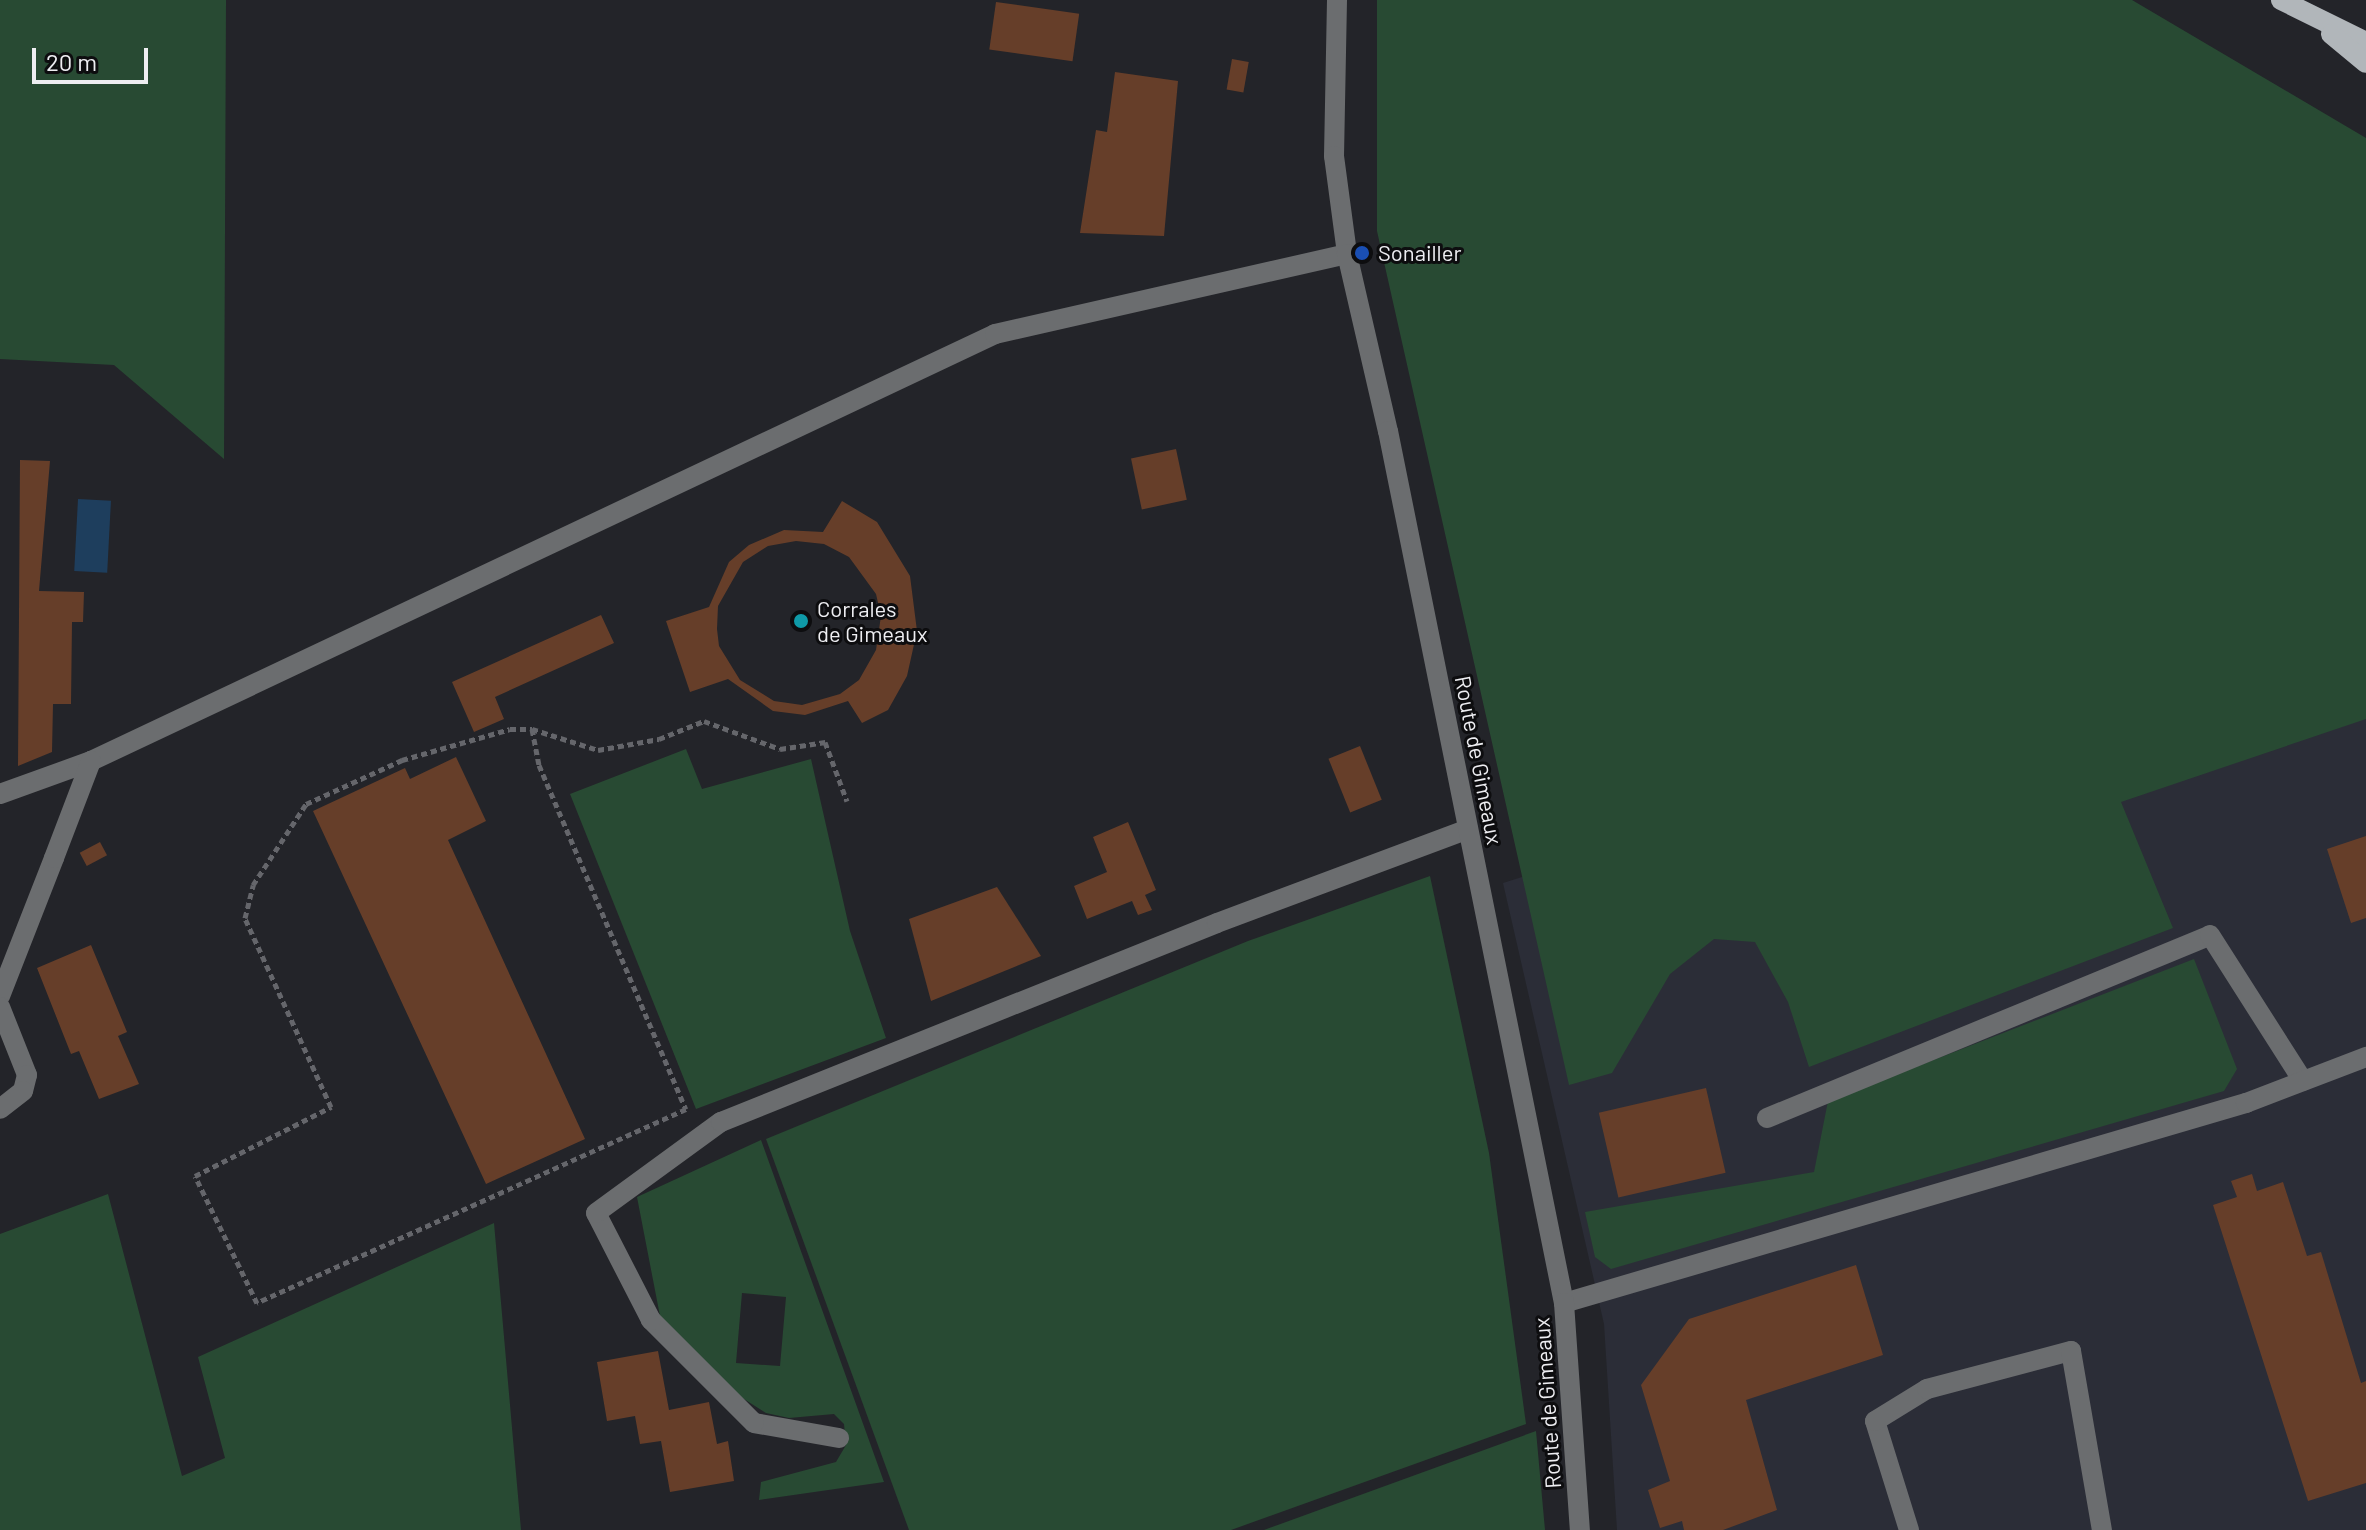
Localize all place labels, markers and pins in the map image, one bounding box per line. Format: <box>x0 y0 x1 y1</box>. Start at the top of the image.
place label: Sonailler <box>1378 240 1461 266</box>
marker: Sonailler <box>1353 244 1371 262</box>
place label: Corrales de Gimeaux <box>817 595 927 646</box>
marker: Corrales de Gimeaux <box>792 612 810 630</box>

